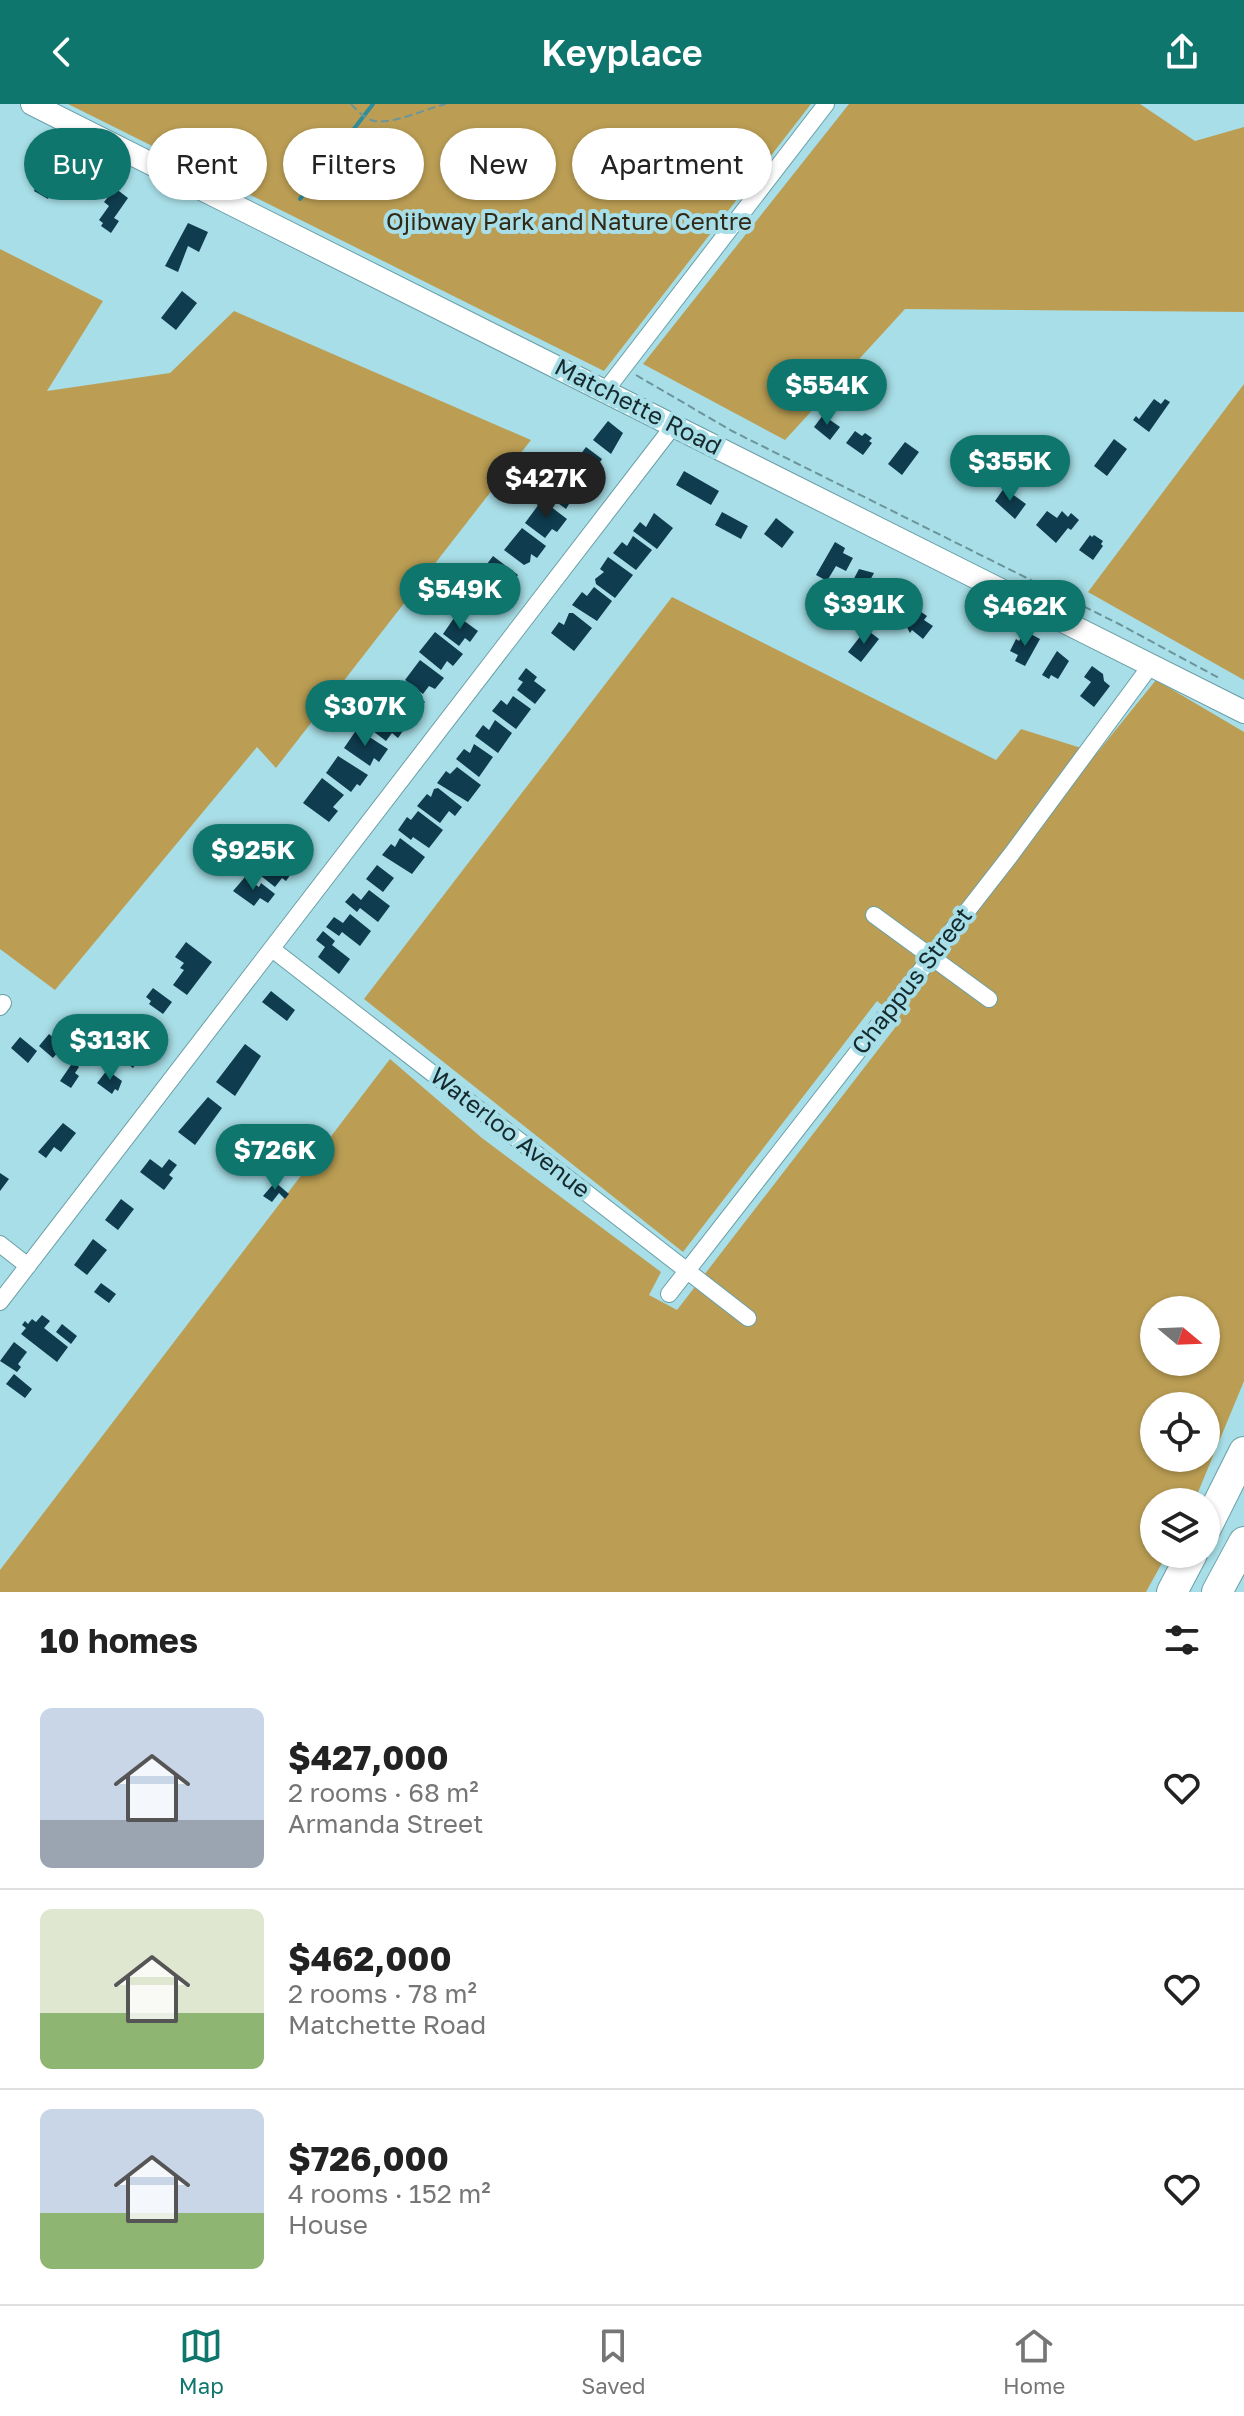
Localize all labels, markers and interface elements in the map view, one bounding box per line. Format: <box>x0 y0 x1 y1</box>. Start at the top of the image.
icon: back <box>40 30 84 74</box>
icon: share <box>1160 30 1204 74</box>
text: Keyplace <box>541 31 703 74</box>
chip: Buy <box>24 128 131 200</box>
chip: Rent <box>147 128 267 200</box>
chip: Filters <box>283 128 424 200</box>
chip: New <box>440 128 556 200</box>
chip: Apartment <box>572 128 772 200</box>
park label: Ojibway Park and Nature Centre <box>386 206 752 235</box>
street label: Matchette Road <box>551 351 727 460</box>
pin: $554K <box>771 359 883 427</box>
text: $554K <box>785 369 869 400</box>
pin: $355K <box>954 435 1066 503</box>
text: $355K <box>968 445 1052 476</box>
pin: $427K <box>490 452 602 520</box>
text: $427K <box>505 462 587 493</box>
pin: $549K <box>404 563 516 631</box>
text: $549K <box>418 573 502 604</box>
pin: $391K <box>808 578 920 646</box>
pin: $462K <box>969 580 1081 648</box>
text: $391K <box>823 588 905 619</box>
text: $462K <box>983 590 1067 621</box>
pin: $307K <box>309 680 421 748</box>
text: $307K <box>323 690 407 721</box>
pin: $925K <box>197 824 309 892</box>
text: $925K <box>211 834 295 865</box>
street label: Chappus Street <box>844 901 977 1059</box>
pin: $313K <box>54 1014 166 1082</box>
text: $313K <box>69 1024 151 1055</box>
street label: Waterloo Avenue <box>425 1060 597 1203</box>
pin: $726K <box>219 1124 331 1192</box>
text: $726K <box>234 1134 316 1165</box>
north arrow <box>1140 1296 1220 1376</box>
map controls <box>1140 1296 1220 1568</box>
button: locate <box>1140 1392 1220 1472</box>
button: layers <box>1140 1488 1220 1568</box>
icon: filters <box>1160 1618 1204 1662</box>
text: 10 homes <box>40 1620 198 1660</box>
text: $427,000 <box>288 1737 448 1777</box>
icon: home <box>104 1740 200 1836</box>
icon: heart <box>1160 1766 1204 1810</box>
text: 2 rooms · 68 m² <box>288 1777 479 1808</box>
text: Armanda Street <box>288 1808 483 1839</box>
text: $462,000 <box>288 1938 452 1978</box>
icon: home <box>104 1941 200 2037</box>
icon: heart <box>1160 1967 1204 2011</box>
text: 2 rooms · 78 m² <box>288 1978 477 2009</box>
text: Matchette Road <box>288 2009 486 2040</box>
text: $726,000 <box>288 2138 449 2178</box>
icon: home <box>104 2141 200 2237</box>
icon: heart <box>1160 2167 1204 2211</box>
text: 4 rooms · 152 m² <box>288 2178 491 2209</box>
text: House <box>288 2209 368 2240</box>
tab: Map <box>179 2324 224 2399</box>
tab: Saved <box>581 2324 645 2399</box>
tab: Home <box>1003 2324 1065 2399</box>

